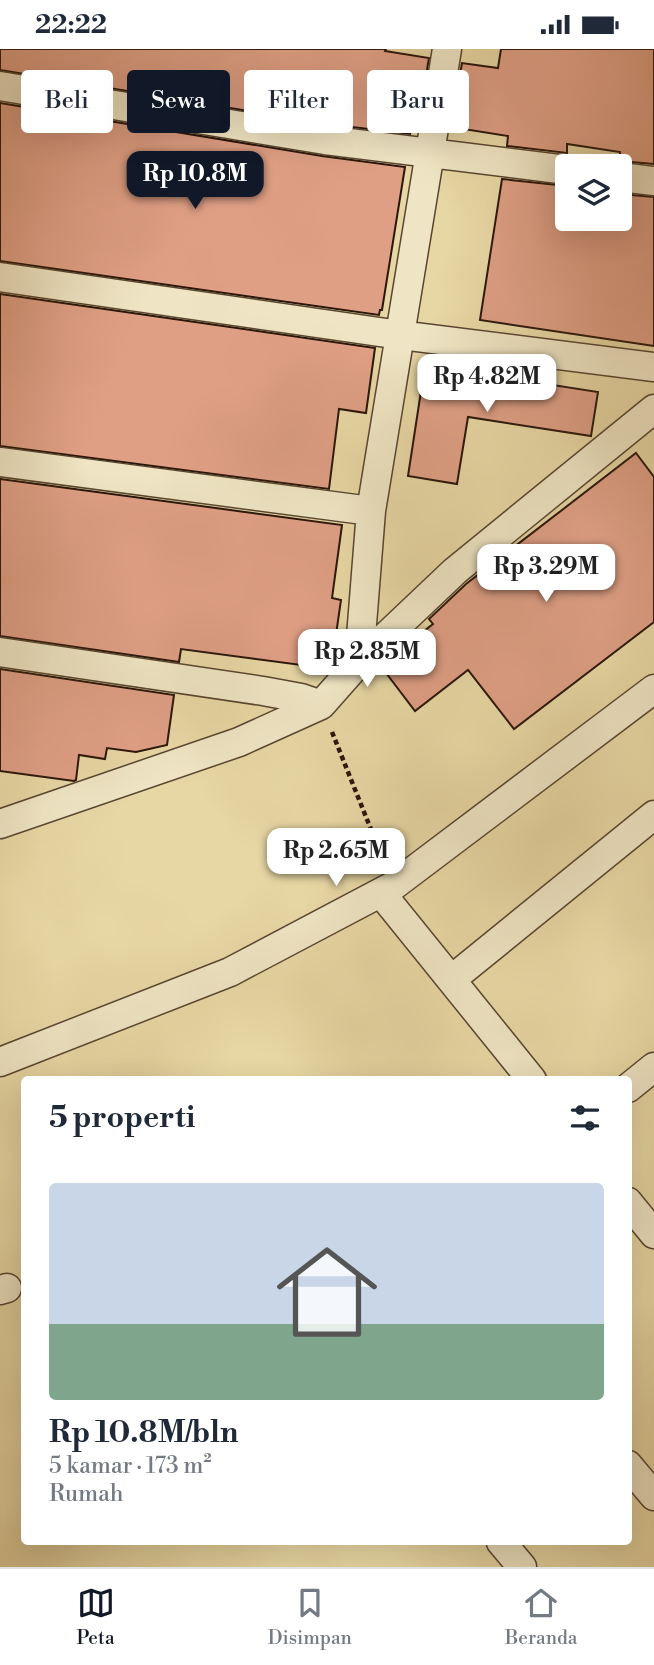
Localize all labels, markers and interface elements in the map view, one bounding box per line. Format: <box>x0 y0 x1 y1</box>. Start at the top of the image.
text: 22:22 <box>35 9 107 41</box>
chip: Beli <box>21 70 113 133</box>
chip: Sewa <box>127 70 230 133</box>
chip: Filter <box>244 70 353 133</box>
chip: Baru <box>367 70 469 133</box>
pin: Rp 10.8M <box>123 151 267 211</box>
map controls <box>555 154 632 231</box>
button: layers <box>555 154 632 231</box>
text: Rp 10.8M <box>143 160 247 188</box>
pin: Rp 4.82M <box>415 355 559 414</box>
text: Rp 4.82M <box>433 363 541 391</box>
pin: Rp 3.29M <box>474 545 618 604</box>
text: Rp 3.29M <box>493 553 599 581</box>
pin: Rp 2.85M <box>295 629 439 689</box>
text: Rp 2.85M <box>314 638 420 666</box>
pin: Rp 2.65M <box>264 829 408 888</box>
text: Rp 2.65M <box>283 837 389 865</box>
text: 5 properti <box>49 1099 195 1137</box>
icon: filters <box>566 1099 604 1137</box>
icon: home <box>264 1229 390 1355</box>
text: Rp 10.8M/bln <box>49 1414 238 1452</box>
text: 5 kamar · 173 m² <box>49 1452 212 1480</box>
text: Rumah <box>49 1480 124 1508</box>
tab: Peta <box>77 1584 115 1650</box>
tab: Disimpan <box>268 1584 352 1650</box>
tab: Beranda <box>505 1584 577 1650</box>

